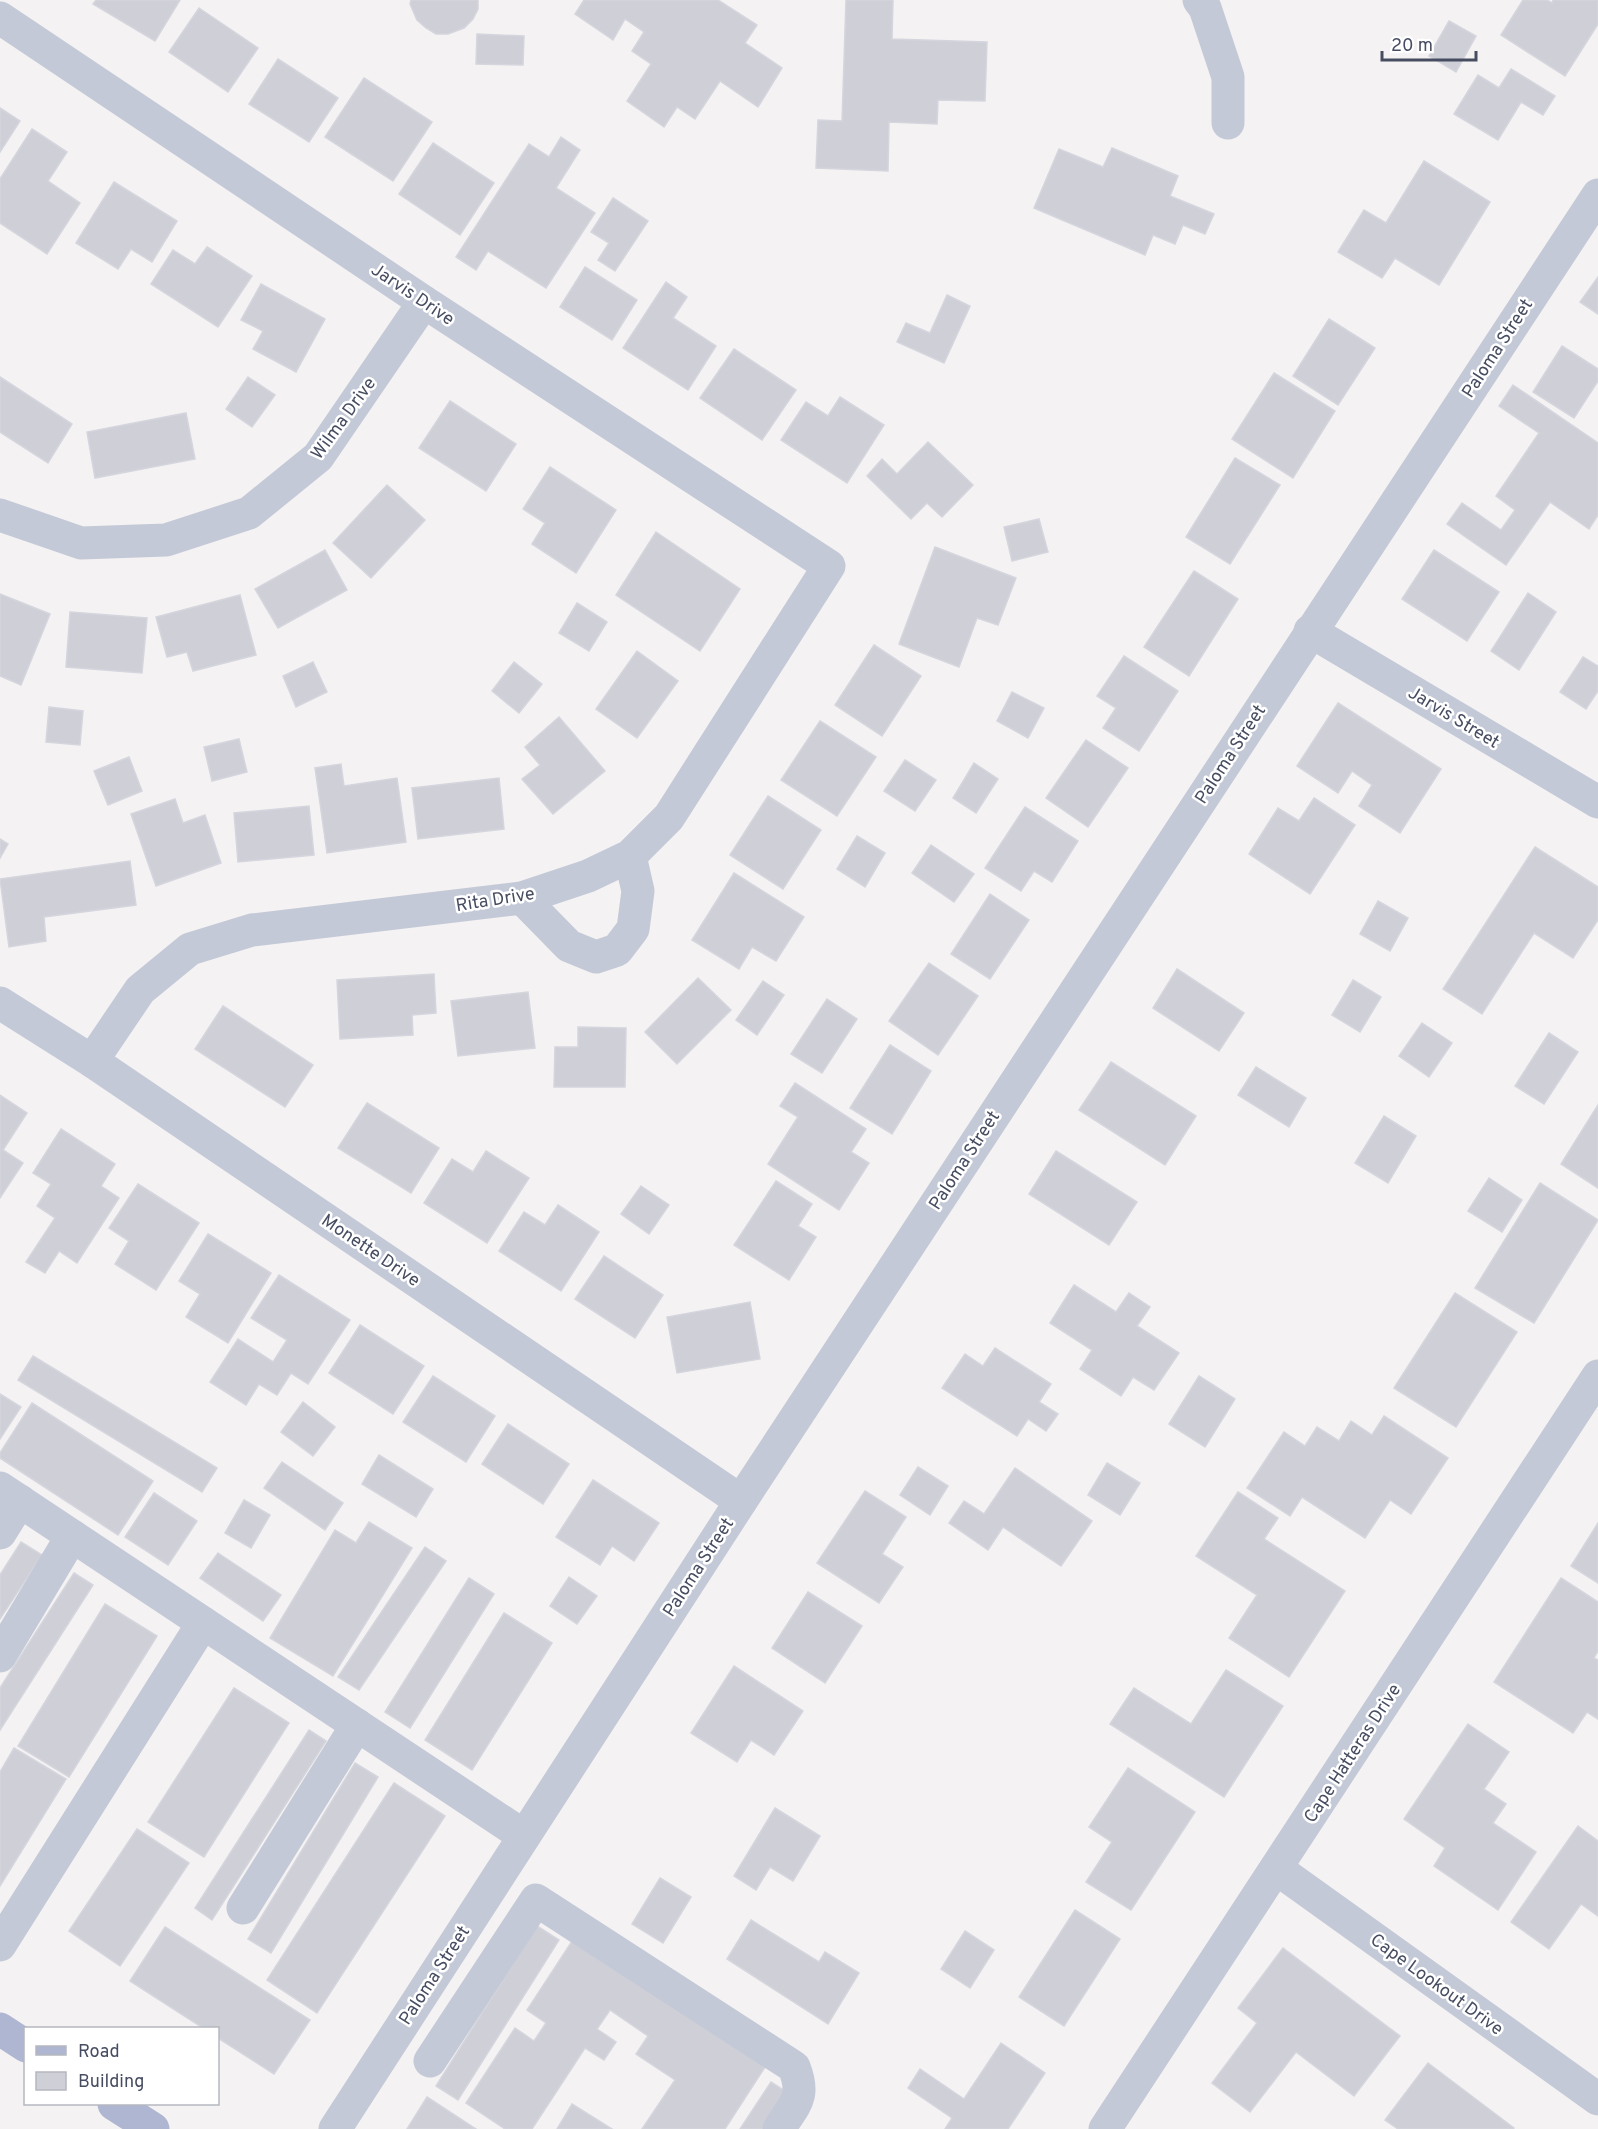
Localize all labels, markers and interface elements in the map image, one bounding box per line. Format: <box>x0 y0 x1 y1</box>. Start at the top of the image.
scale bar <box>1382 24 1476 62</box>
text: 20 m <box>1391 35 1433 58</box>
street label: Jarvis Drive <box>366 259 458 332</box>
street label: Paloma Street <box>1458 295 1539 403</box>
street label: Wilma Drive <box>307 373 382 465</box>
street label: Jarvis Street <box>1403 682 1503 755</box>
street label: Paloma Street <box>1191 701 1272 809</box>
street label: Rita Drive <box>454 883 536 918</box>
street label: Paloma Street <box>925 1107 1006 1215</box>
street label: Monette Drive <box>316 1210 424 1293</box>
street label: Paloma Street <box>659 1514 740 1622</box>
street label: Cape Hatteras Drive <box>1300 1680 1407 1828</box>
street label: Paloma Street <box>395 1922 476 2030</box>
street label: Cape Lookout Drive <box>1365 1929 1507 2041</box>
legend <box>24 2027 219 2105</box>
text: Road <box>78 2041 120 2064</box>
text: Building <box>78 2071 144 2094</box>

